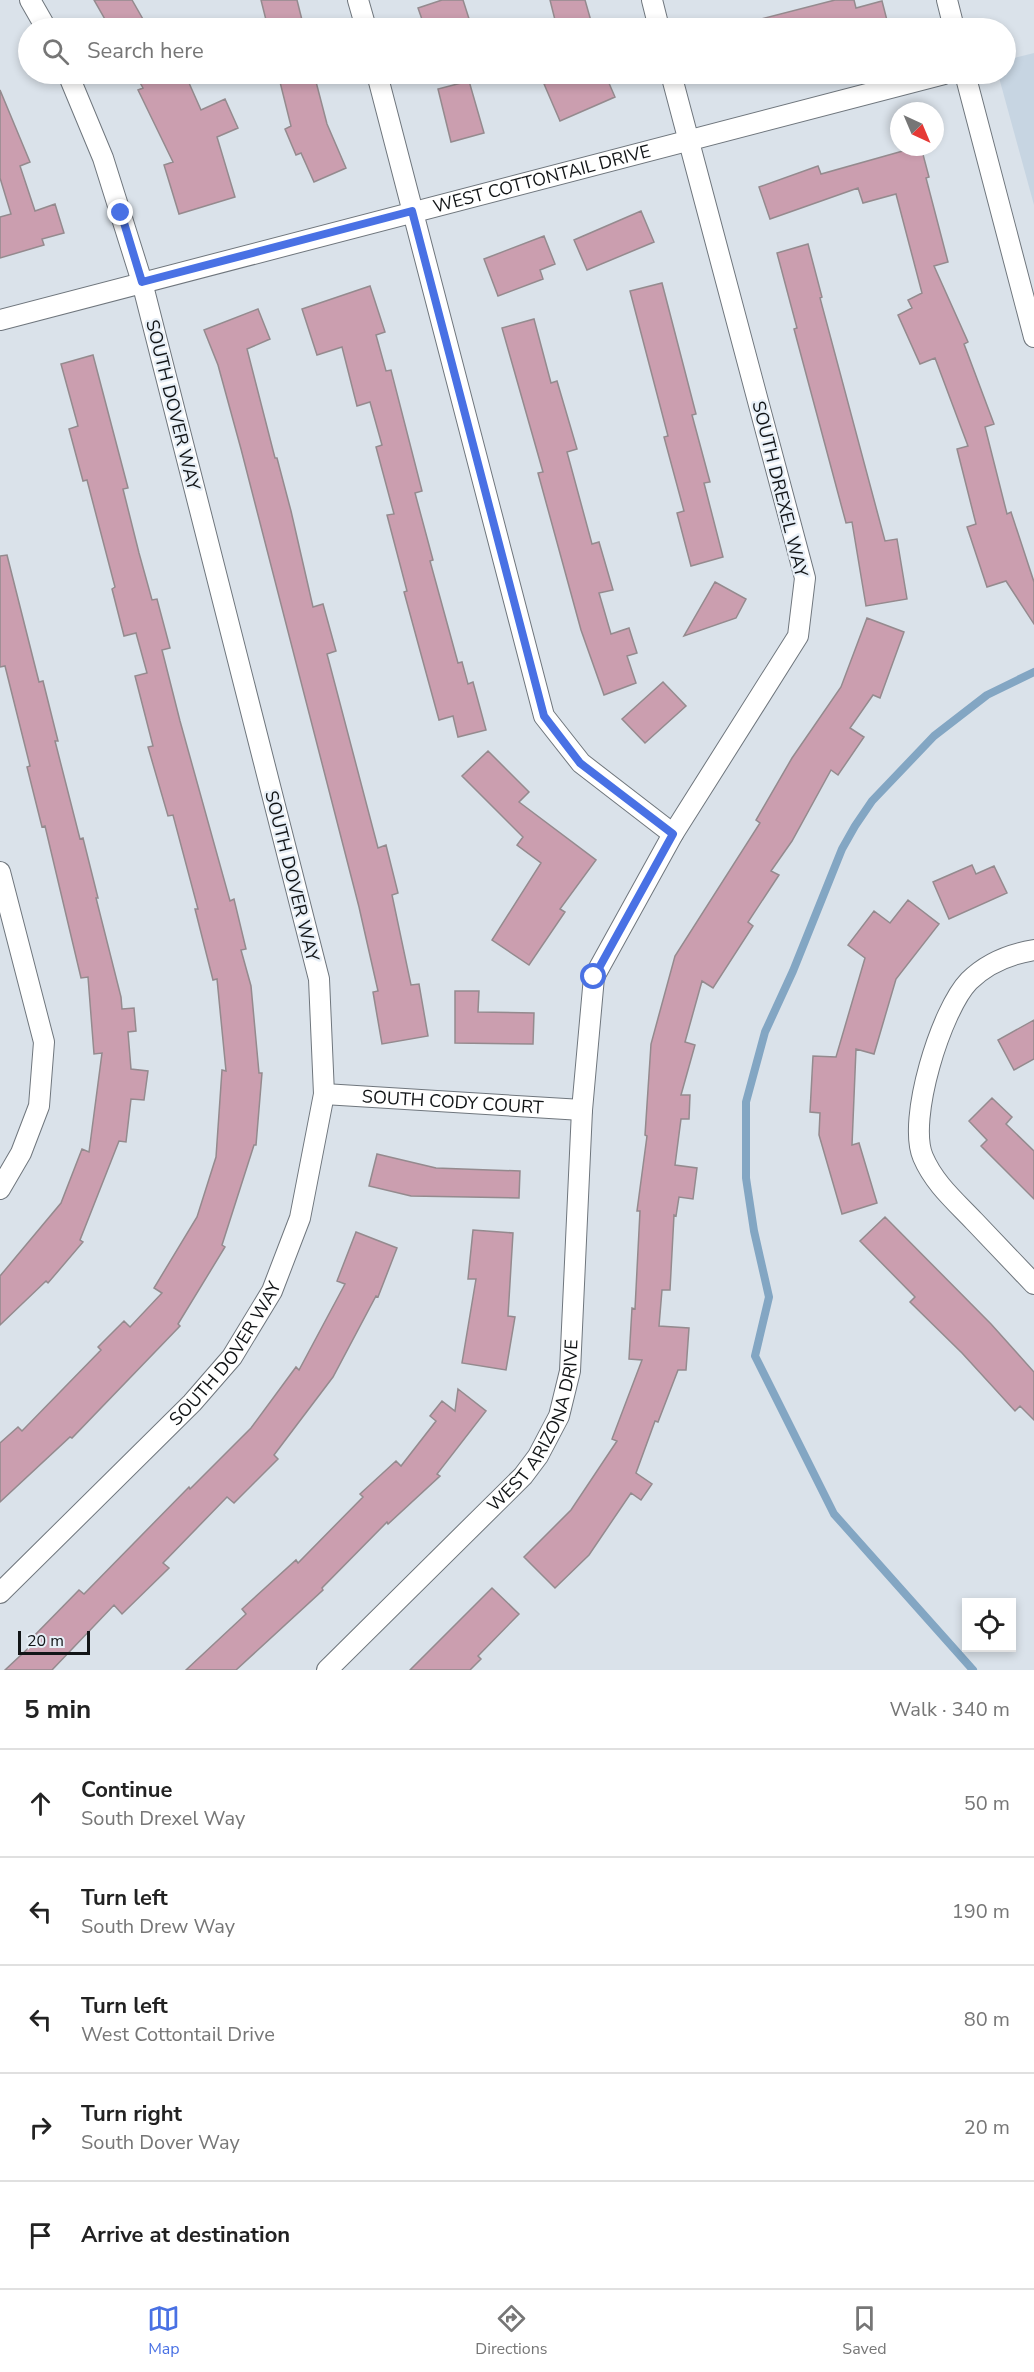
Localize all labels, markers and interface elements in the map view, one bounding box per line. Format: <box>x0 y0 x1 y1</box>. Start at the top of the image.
search box <box>18 18 1016 84</box>
icon: search <box>39 35 72 68</box>
text: Search here <box>87 36 204 66</box>
north arrow <box>890 102 944 156</box>
street label: WEST COTTONTAIL DRIVE <box>431 139 653 219</box>
route end <box>107 199 133 225</box>
street label: SOUTH DOVER WAY <box>140 317 206 493</box>
street label: SOUTH DREXEL WAY <box>746 398 814 580</box>
street label: SOUTH DOVER WAY <box>259 788 325 964</box>
route start <box>580 963 606 989</box>
street label: SOUTH CODY COURT <box>361 1084 544 1120</box>
street label: SOUTH DOVER WAY <box>164 1278 287 1431</box>
street label: WEST ARIZONA DRIVE <box>482 1339 583 1517</box>
map controls <box>962 1598 1016 1652</box>
button: locate <box>962 1598 1016 1652</box>
scale bar <box>18 1628 90 1656</box>
text: 20 m <box>27 1630 64 1652</box>
text: 5 min <box>24 1692 91 1727</box>
text: Walk · 340 m <box>890 1696 1010 1723</box>
text: Continue <box>81 1775 172 1805</box>
icon: ahead <box>24 1787 57 1820</box>
text: 50 m <box>964 1790 1010 1817</box>
text: South Drexel Way <box>81 1805 245 1832</box>
text: Turn left <box>81 1883 168 1913</box>
icon: left <box>24 1895 57 1928</box>
text: 190 m <box>952 1898 1010 1925</box>
text: South Drew Way <box>81 1913 235 1940</box>
text: Turn left <box>81 1991 168 2021</box>
icon: left <box>24 2003 57 2036</box>
text: 80 m <box>964 2006 1010 2033</box>
text: West Cottontail Drive <box>81 2021 275 2048</box>
text: Turn right <box>81 2099 182 2129</box>
icon: right <box>24 2111 57 2144</box>
text: 20 m <box>964 2114 1010 2141</box>
text: South Dover Way <box>81 2129 240 2156</box>
icon: arrive <box>24 2219 57 2252</box>
text: Arrive at destination <box>81 2220 290 2250</box>
tab: Map <box>147 2302 180 2360</box>
tab: Directions <box>475 2302 547 2360</box>
tab: Saved <box>842 2302 887 2360</box>

